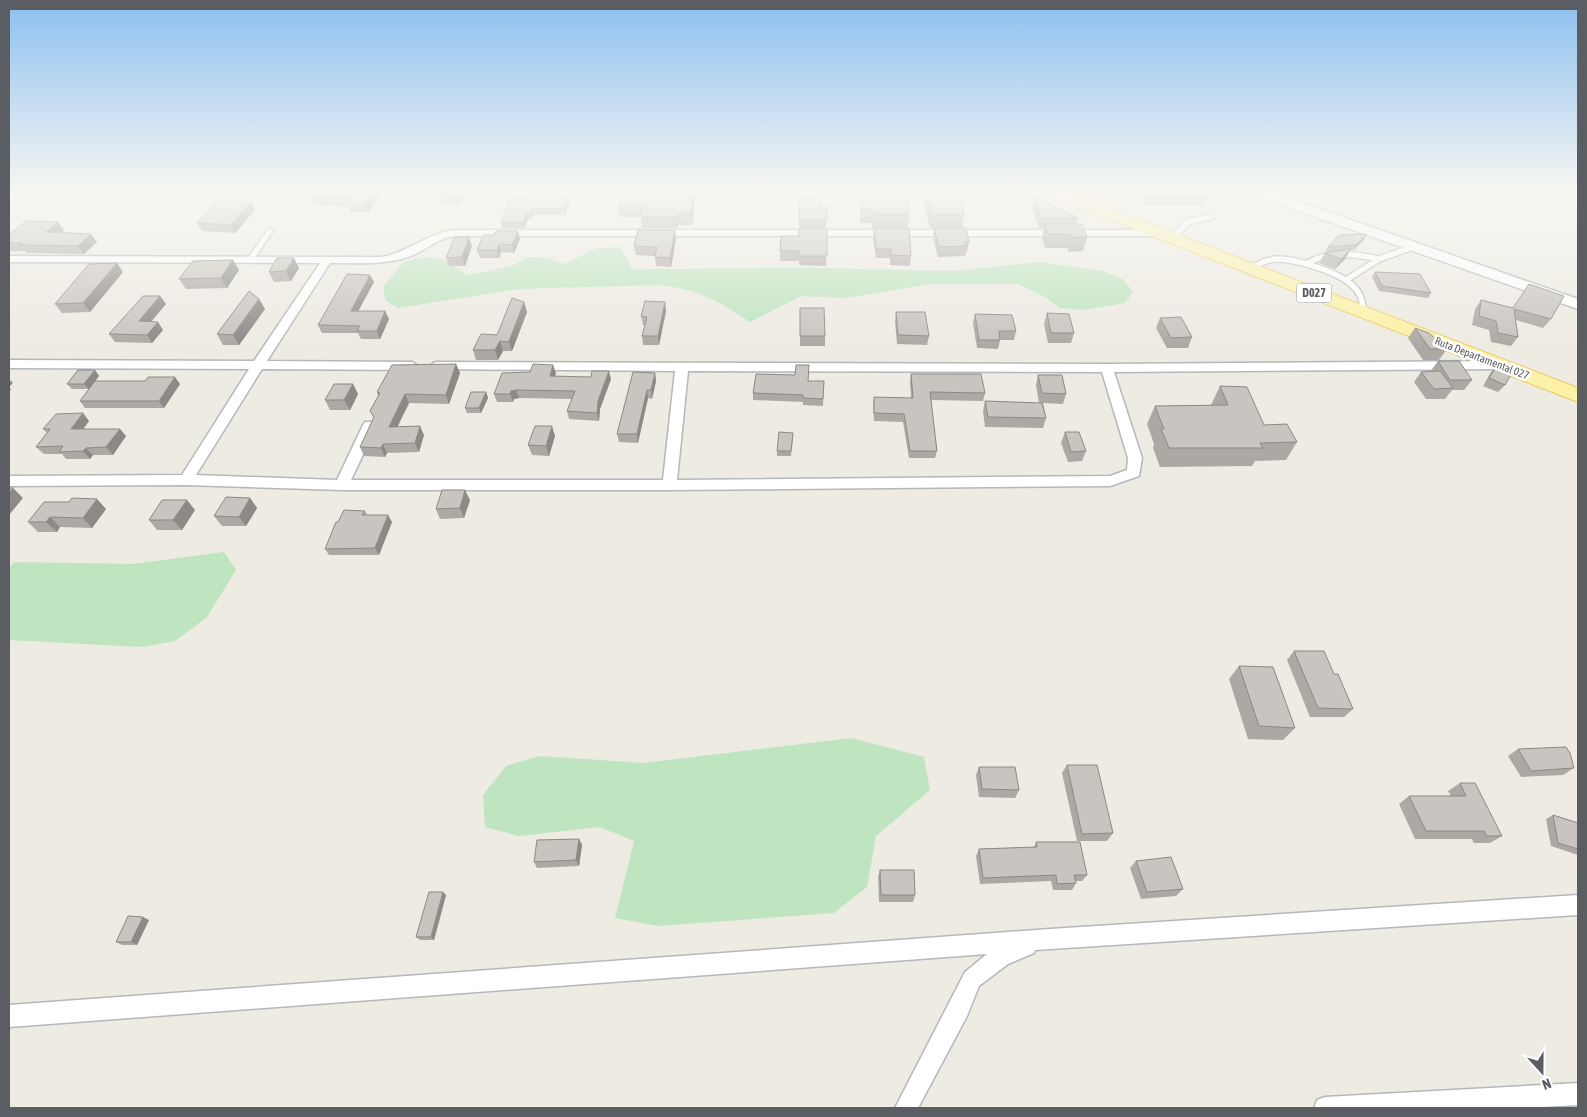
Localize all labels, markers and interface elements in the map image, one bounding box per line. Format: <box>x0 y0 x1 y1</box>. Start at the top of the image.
road number: D027 <box>1296 284 1332 302</box>
street label: Ruta Departamental 027 <box>1433 334 1531 382</box>
north arrow <box>1517 1047 1567 1097</box>
text: N <box>1540 1075 1553 1093</box>

